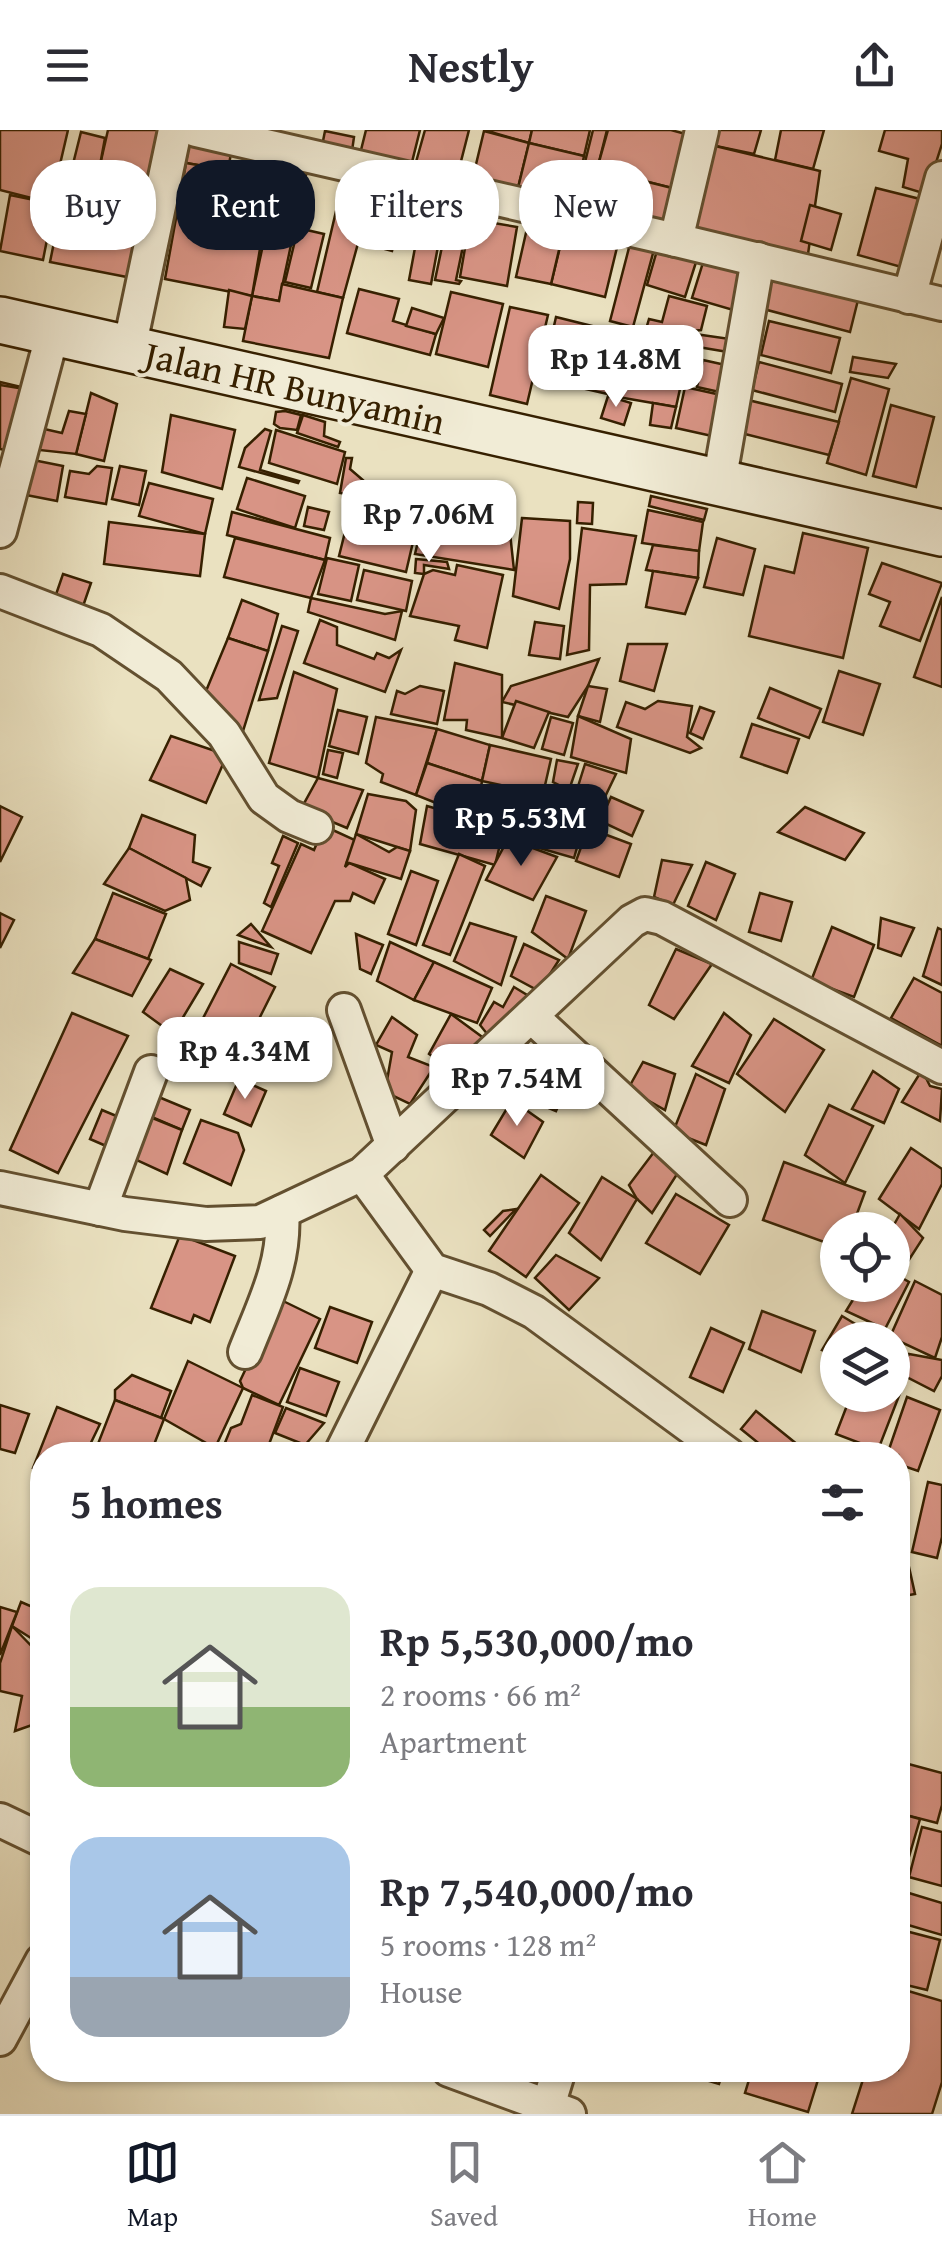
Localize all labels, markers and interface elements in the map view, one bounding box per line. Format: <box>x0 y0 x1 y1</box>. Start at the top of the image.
text: Nestly <box>408 33 534 98</box>
icon: menu <box>40 38 95 93</box>
icon: share <box>847 38 902 93</box>
chip: Buy <box>30 160 156 250</box>
chip: Rent <box>176 160 315 250</box>
chip: Filters <box>335 160 499 250</box>
chip: New <box>519 160 653 250</box>
street label: Jalan HR Bunyamin <box>135 324 451 449</box>
pin: Rp 14.8M <box>513 325 719 410</box>
text: Rp 14.8M <box>550 334 682 381</box>
pin: Rp 7.06M <box>326 480 532 565</box>
text: Rp 7.06M <box>363 489 495 536</box>
pin: Rp 5.53M <box>418 784 624 869</box>
text: Rp 5.53M <box>455 793 587 840</box>
pin: Rp 4.34M <box>142 1017 348 1102</box>
text: Rp 4.34M <box>179 1026 311 1073</box>
pin: Rp 7.54M <box>414 1044 620 1129</box>
text: Rp 7.54M <box>451 1053 583 1100</box>
map controls <box>820 1212 910 1412</box>
button: locate <box>820 1212 910 1302</box>
button: layers <box>820 1322 910 1412</box>
text: 5 homes <box>70 1472 223 1533</box>
icon: filters <box>815 1475 870 1530</box>
text: Rp 5,530,000/mo <box>380 1610 694 1671</box>
icon: home <box>150 1627 270 1747</box>
text: 2 rooms · 66 m² <box>380 1671 581 1718</box>
text: Apartment <box>380 1718 527 1765</box>
text: Rp 7,540,000/mo <box>380 1860 694 1921</box>
icon: home <box>150 1877 270 1997</box>
text: 5 rooms · 128 m² <box>380 1921 596 1968</box>
text: House <box>380 1968 463 2015</box>
tab: Map <box>125 2135 180 2236</box>
tab: Saved <box>430 2135 498 2236</box>
tab: Home <box>748 2135 817 2236</box>

